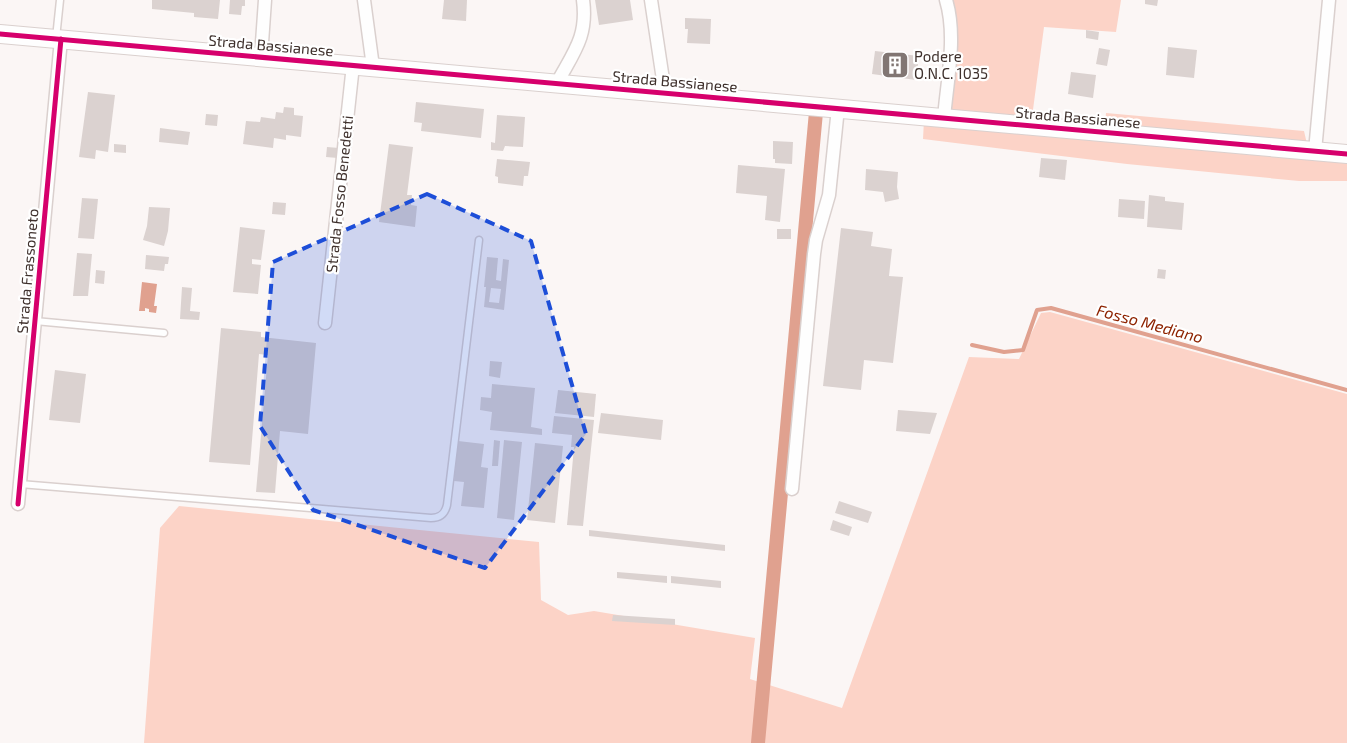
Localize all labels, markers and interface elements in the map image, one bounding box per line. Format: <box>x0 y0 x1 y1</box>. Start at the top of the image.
street label: Strada Bassianese <box>208 31 334 59</box>
place label: Podere O.N.C. 1035 <box>914 47 988 82</box>
building icon: Podere O.N.C. 1035 <box>880 50 910 80</box>
street label: Strada Bassianese <box>612 67 738 95</box>
street label: Strada Bassianese <box>1015 103 1141 131</box>
street label: Strada Fosso Benedetti <box>322 115 356 273</box>
street label: Strada Frassoneto <box>13 208 41 334</box>
water label: Fosso Mediano <box>1095 300 1205 346</box>

